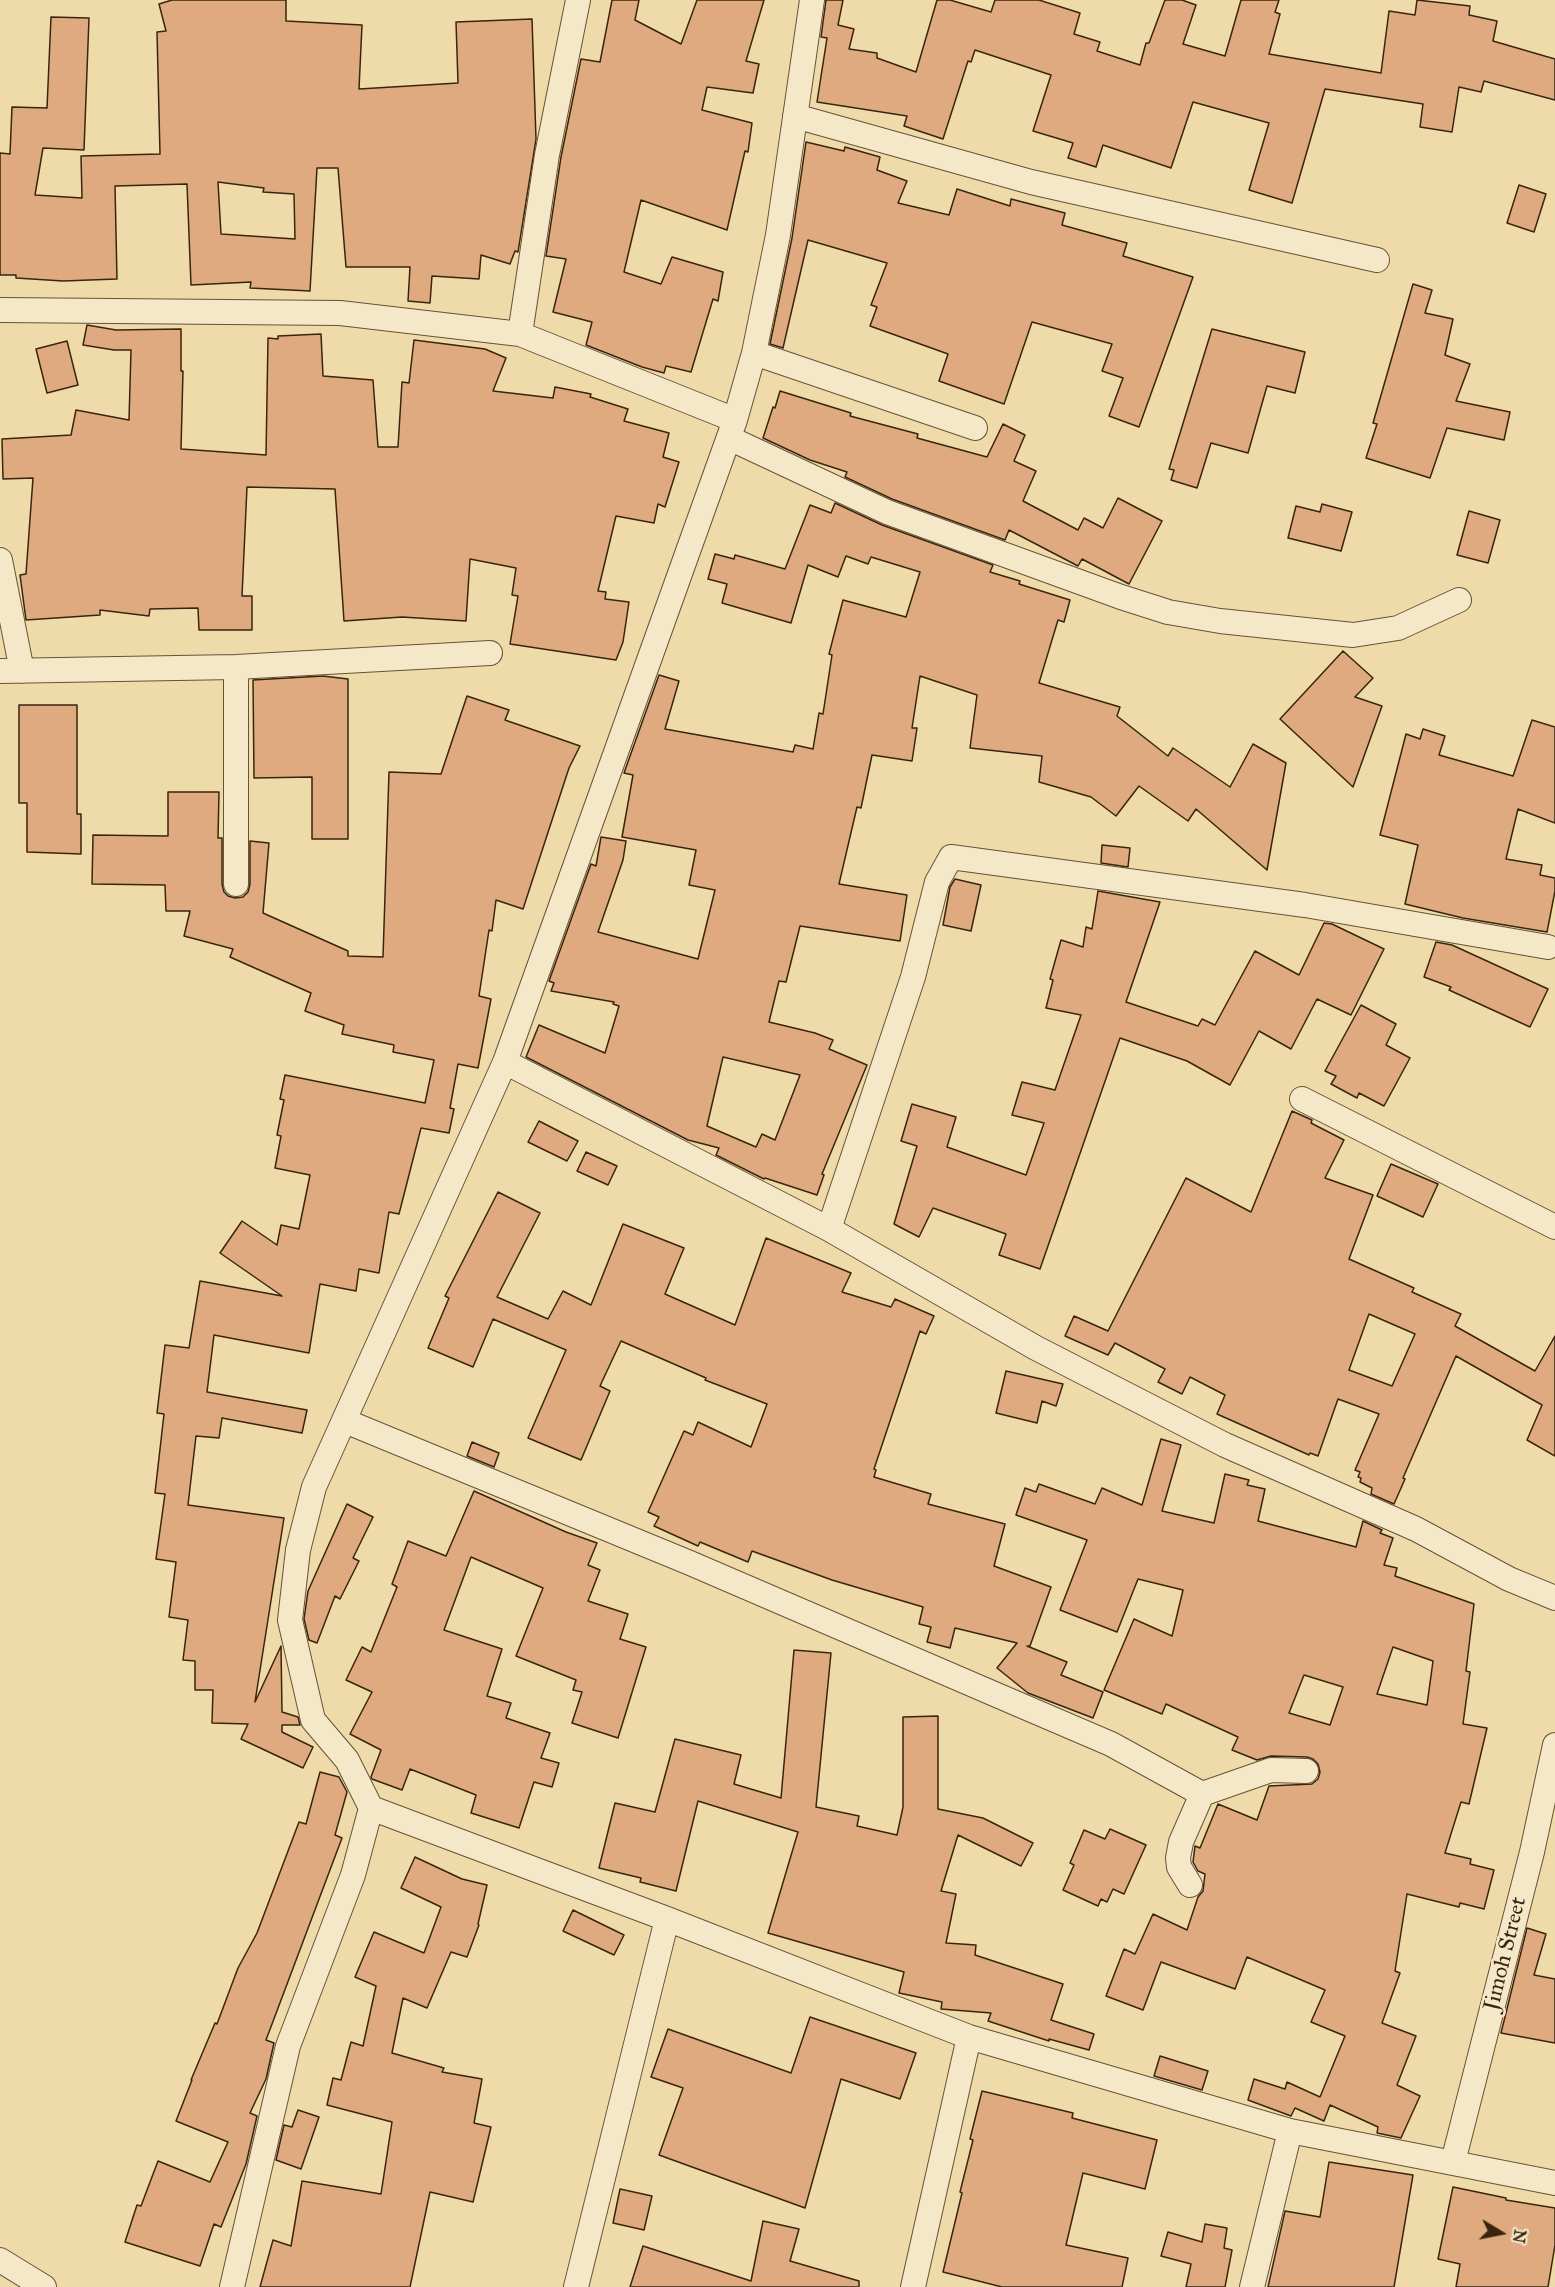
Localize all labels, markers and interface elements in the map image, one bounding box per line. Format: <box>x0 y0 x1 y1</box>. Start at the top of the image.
street label: Jimoh Street <box>1479 1894 1533 2014</box>
north arrow <box>1471 2203 1531 2263</box>
text: N <box>1509 2228 1530 2245</box>

